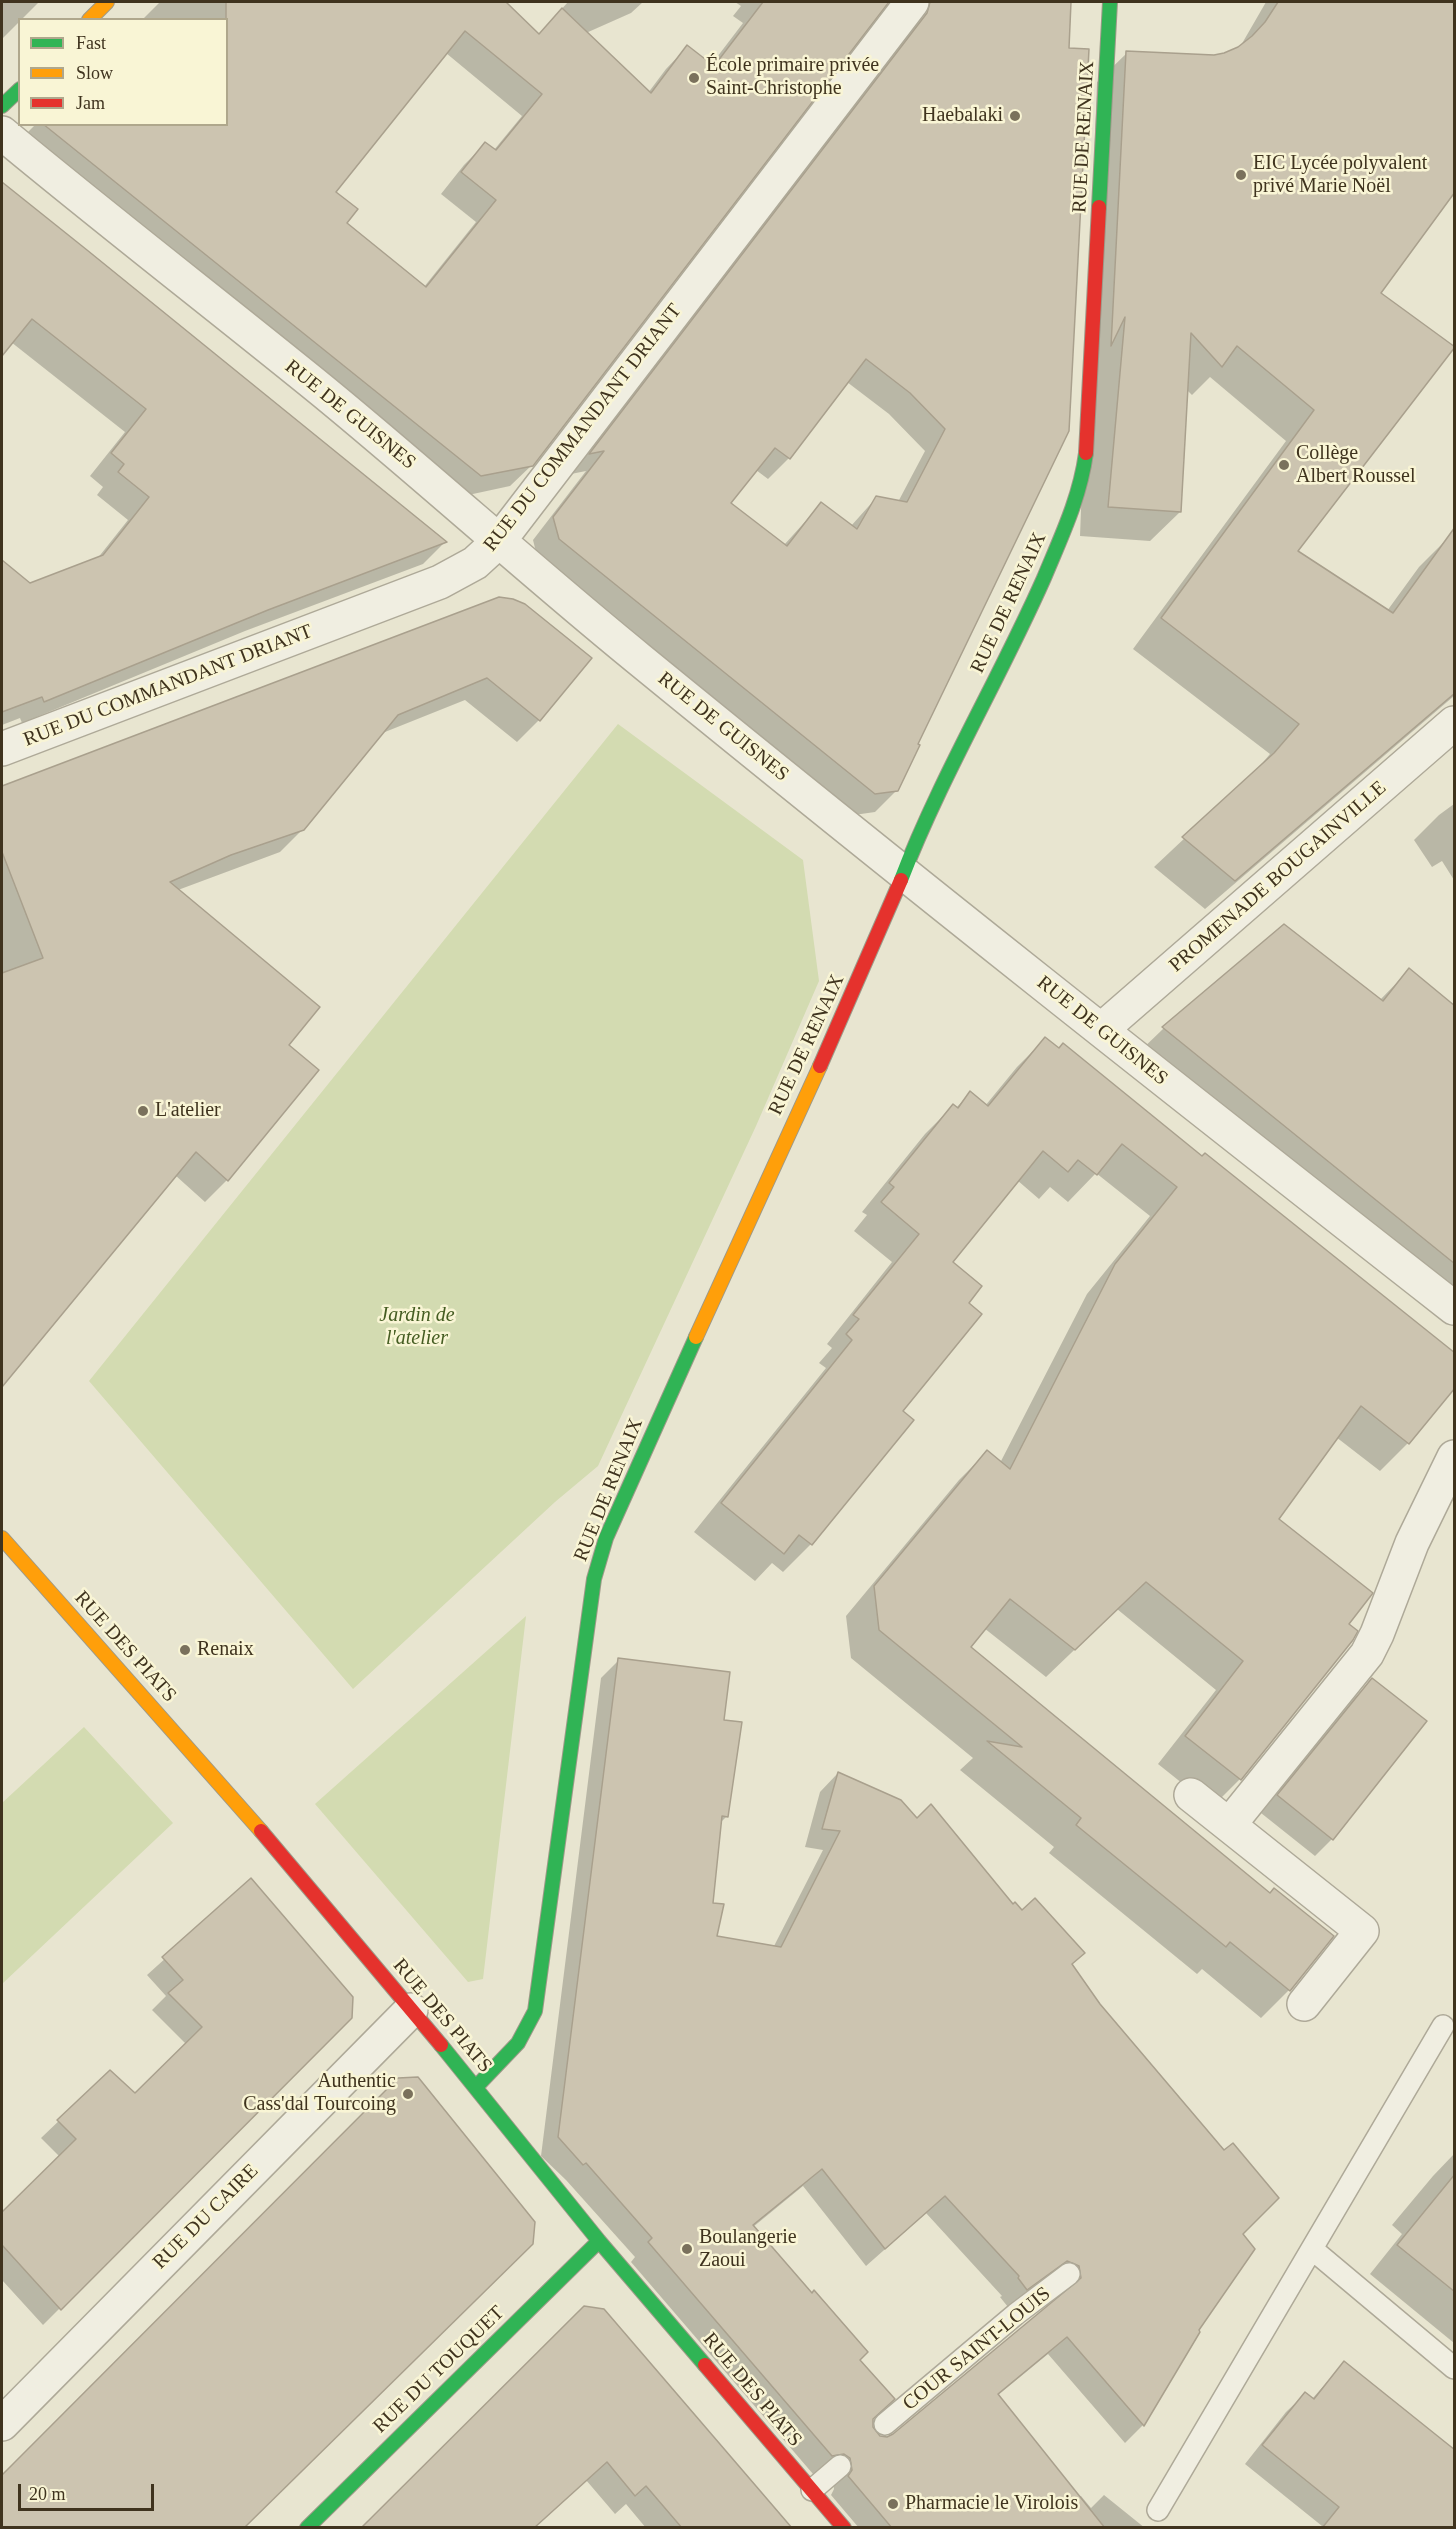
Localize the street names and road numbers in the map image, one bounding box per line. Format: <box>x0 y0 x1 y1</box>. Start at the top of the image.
street label: RUE DE RENAIX <box>1068 60 1100 214</box>
street label: RUE DU COMMANDANT DRIANT <box>479 300 687 556</box>
street label: RUE DE GUISNES <box>280 355 420 475</box>
street label: RUE DE RENAIX <box>966 529 1052 677</box>
street label: RUE DU COMMANDANT DRIANT <box>20 620 316 752</box>
street label: RUE DE GUISNES <box>653 667 793 787</box>
street label: PROMENADE BOUGAINVILLE <box>1165 776 1391 978</box>
street label: RUE DE RENAIX <box>764 971 850 1119</box>
street label: RUE DE GUISNES <box>1032 971 1172 1091</box>
street label: RUE DE RENAIX <box>569 1415 649 1565</box>
street label: RUE DES PIATS <box>69 1587 181 1707</box>
street label: RUE DES PIATS <box>387 1954 497 2078</box>
street label: RUE DU CAIRE <box>148 2159 264 2275</box>
street label: COUR SAINT-LOUIS <box>898 2282 1056 2416</box>
street label: RUE DU TOUQUET <box>368 2301 510 2439</box>
street label: RUE DES PIATS <box>697 2328 807 2452</box>

